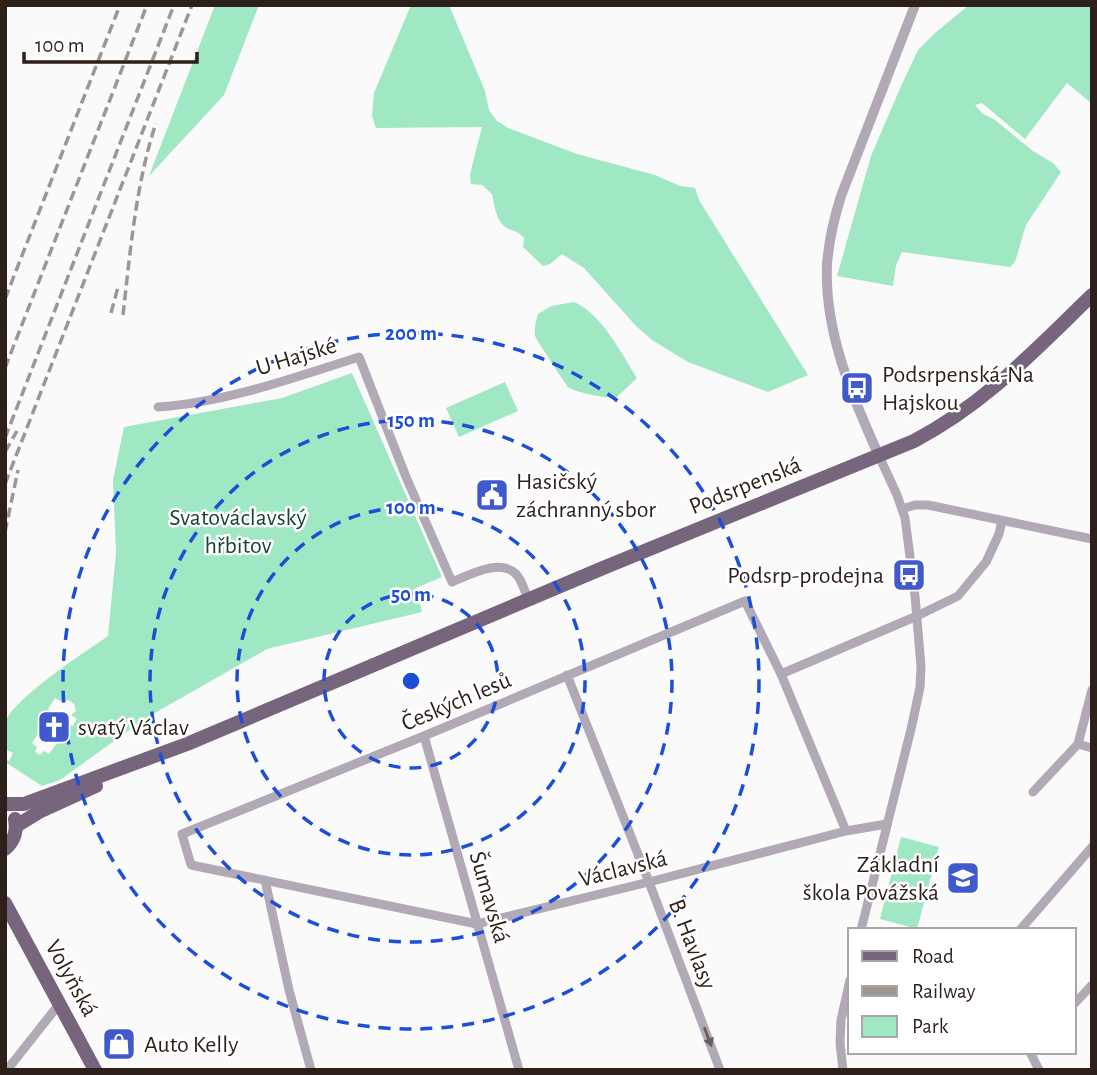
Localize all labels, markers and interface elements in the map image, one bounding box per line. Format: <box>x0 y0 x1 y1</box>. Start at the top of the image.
scale bar <box>24 21 198 65</box>
text: 100 m <box>35 35 85 56</box>
text: 200 m <box>385 323 437 344</box>
street label: U Hajské <box>253 333 339 381</box>
place label: Podsrpenská-Na Hajskou <box>882 363 1034 415</box>
bus stop icon: Podsrpenská-Na Hajskou <box>838 369 876 407</box>
text: 150 m <box>387 410 435 431</box>
street label: Podsrpenská <box>686 453 805 519</box>
place label: Hasičský záchranný sbor <box>516 470 656 522</box>
public building icon: Hasičský záchranný sbor <box>473 476 511 514</box>
text: 100 m <box>386 497 436 518</box>
park label: Svatováclavský hřbitov <box>169 506 307 558</box>
bus stop icon: Podsrp-prodejna <box>890 556 928 594</box>
place label: Podsrp-prodejna <box>727 564 884 588</box>
text: 50 m <box>391 584 431 605</box>
street label: Českých lesů <box>398 667 515 736</box>
centre of rings <box>399 669 423 693</box>
church icon: svatý Václav <box>35 708 73 746</box>
place label: svatý Václav <box>78 716 189 740</box>
street label: Václavská <box>577 846 670 891</box>
street label: Šumavská <box>465 849 514 946</box>
place label: Základní škola Povážská <box>803 853 939 905</box>
school or university icon: Základní škola Povážská <box>944 859 982 897</box>
street label: B. Havlasy <box>664 896 720 993</box>
legend <box>848 928 1076 1054</box>
street label: Volyňská <box>40 936 102 1021</box>
text: Road <box>912 946 954 967</box>
text: Railway <box>912 981 975 1002</box>
text: Park <box>912 1016 949 1037</box>
shop icon: Auto Kelly <box>100 1025 138 1063</box>
one-way arrow <box>703 1027 714 1048</box>
place label: Auto Kelly <box>144 1033 238 1057</box>

